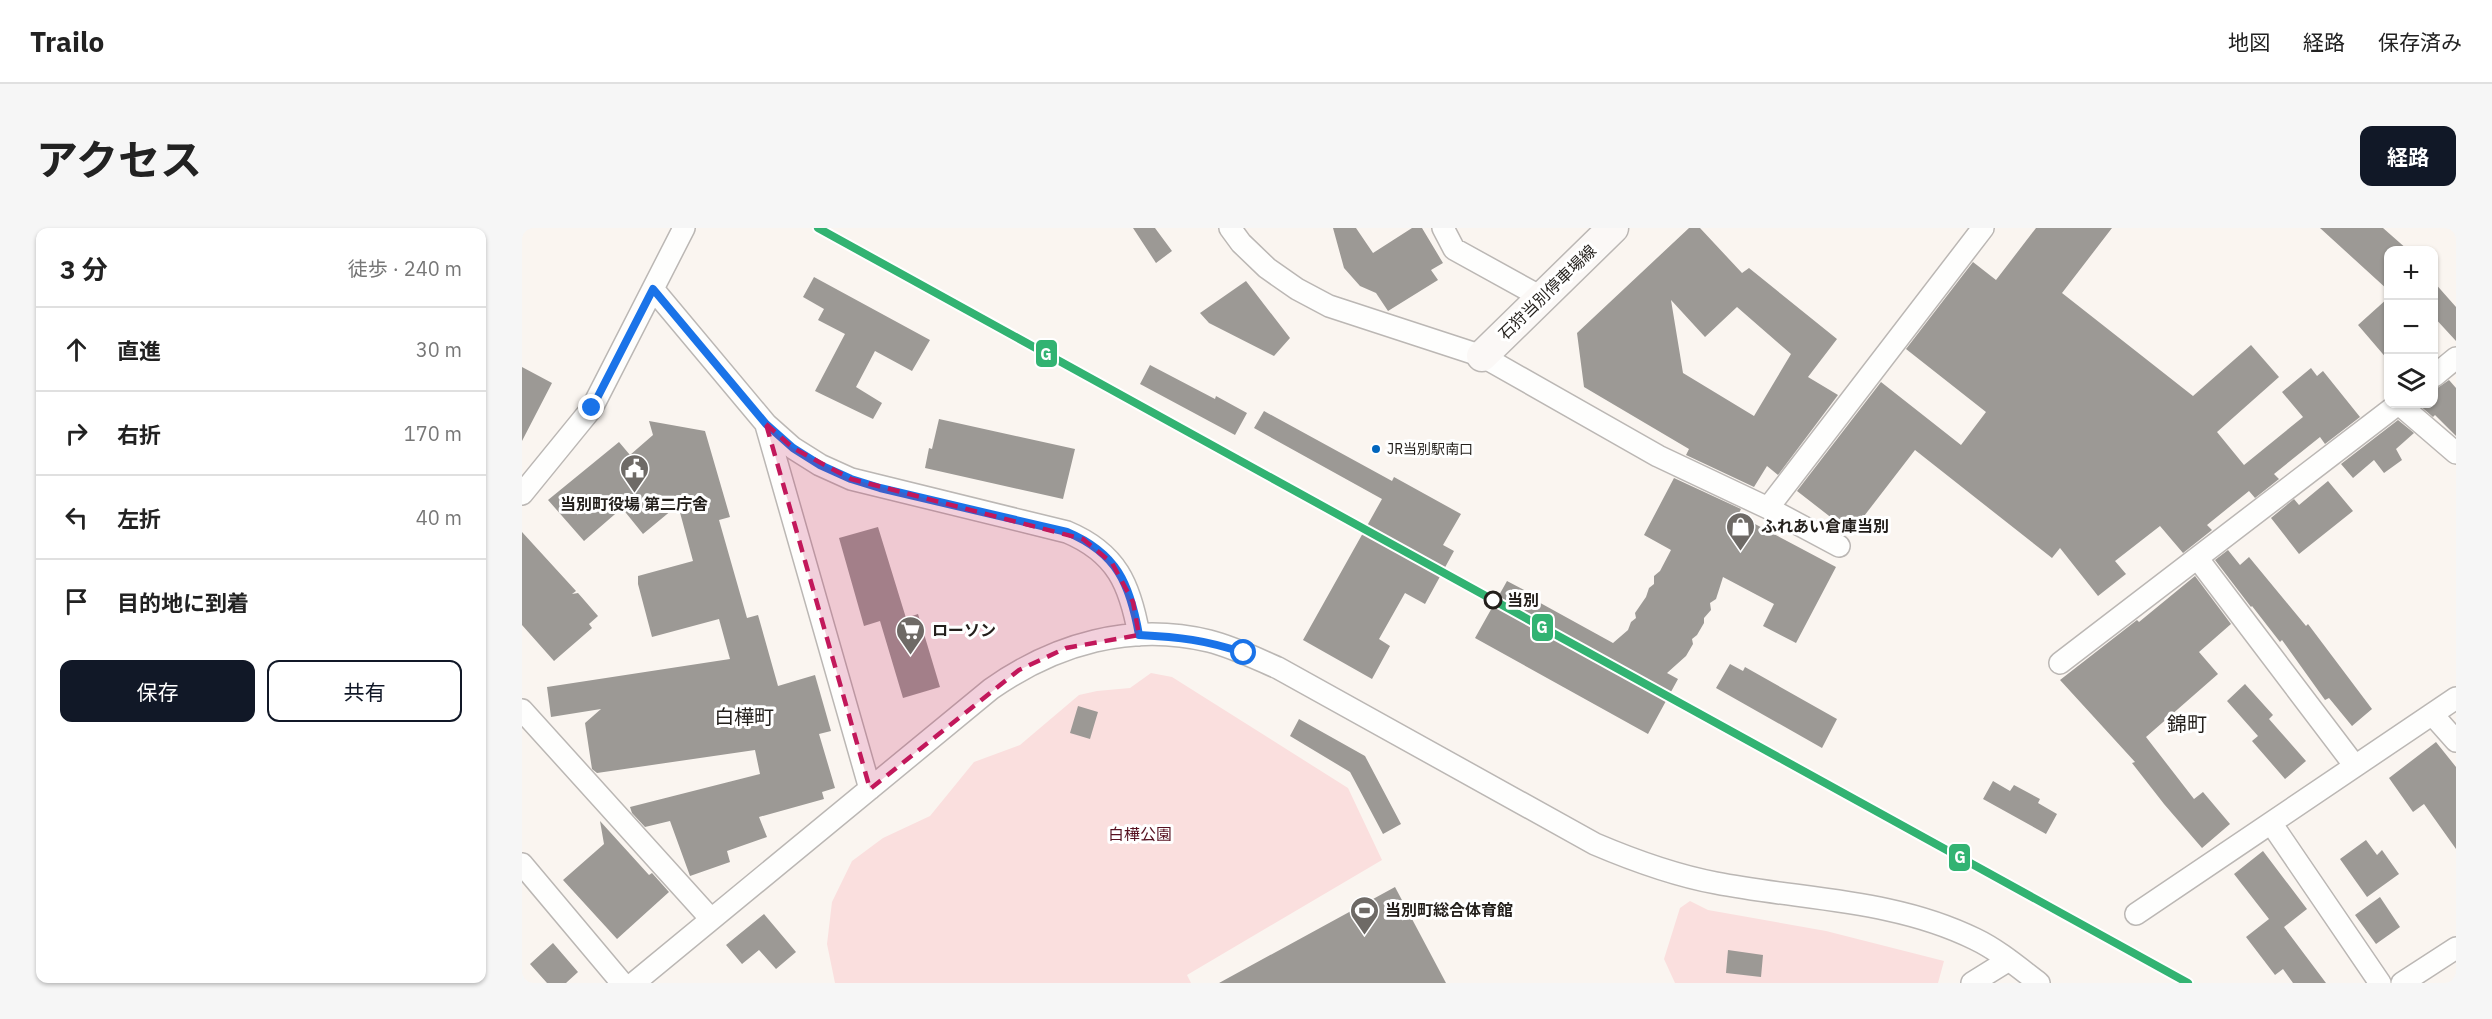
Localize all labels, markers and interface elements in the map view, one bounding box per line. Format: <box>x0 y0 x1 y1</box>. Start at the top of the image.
text: Trailo <box>30 23 104 60</box>
text: 地図 <box>2228 28 2270 56</box>
text: 経路 <box>2303 28 2345 56</box>
text: 保存済み <box>2378 28 2462 56</box>
button: 経路 <box>2360 126 2456 186</box>
text: アクセス <box>36 132 202 187</box>
street label: 石狩当別停車場線 <box>1494 240 1600 344</box>
map controls <box>2384 246 2438 408</box>
button: + <box>2384 246 2438 300</box>
text: 3 分 <box>60 252 108 286</box>
text: 徒歩 · 240 m <box>348 255 462 282</box>
button: − <box>2384 300 2438 354</box>
icon: ahead <box>60 333 93 366</box>
text: 直進 <box>117 336 161 365</box>
text: 30 m <box>416 336 462 363</box>
line badge: G <box>1035 339 1058 368</box>
text: G <box>1040 344 1052 364</box>
button: layers <box>2384 354 2438 408</box>
route end <box>578 394 604 420</box>
icon: right <box>60 417 93 450</box>
text: 右折 <box>117 420 161 449</box>
text: 170 m <box>404 420 462 447</box>
place label: JR当別駅南口 <box>1387 440 1473 458</box>
marker: JR当別駅南口 <box>1370 443 1382 455</box>
public building icon: 当別町役場 第二庁舎 <box>618 452 650 494</box>
place label: 当別町役場 第二庁舎 <box>560 494 708 514</box>
icon: left <box>60 501 93 534</box>
text: 左折 <box>117 504 161 533</box>
text: 40 m <box>416 504 462 531</box>
shop icon: ふれあい倉庫当別 <box>1724 510 1756 552</box>
place label: ふれあい倉庫当別 <box>1761 516 1889 536</box>
icon: arrive <box>60 585 93 618</box>
text: 目的地に到着 <box>117 588 249 617</box>
place label: 当別 <box>1507 590 1539 610</box>
marker: 当別 <box>1484 591 1502 609</box>
line badge: G <box>1531 613 1554 642</box>
supermarket icon: ローソン <box>895 614 927 656</box>
text: G <box>1536 617 1548 637</box>
place label: ローソン <box>932 620 996 640</box>
route start <box>1230 639 1256 665</box>
button: 保存 <box>60 660 255 722</box>
button: 共有 <box>267 660 462 722</box>
district label: 白樺町 <box>714 703 774 730</box>
district label: 錦町 <box>2167 710 2207 737</box>
park label: 白樺公園 <box>1108 824 1172 844</box>
line badge: G <box>1948 843 1971 872</box>
text: G <box>1954 847 1966 867</box>
sports icon: 当別町総合体育館 <box>1348 894 1380 936</box>
place label: 当別町総合体育館 <box>1385 900 1513 920</box>

